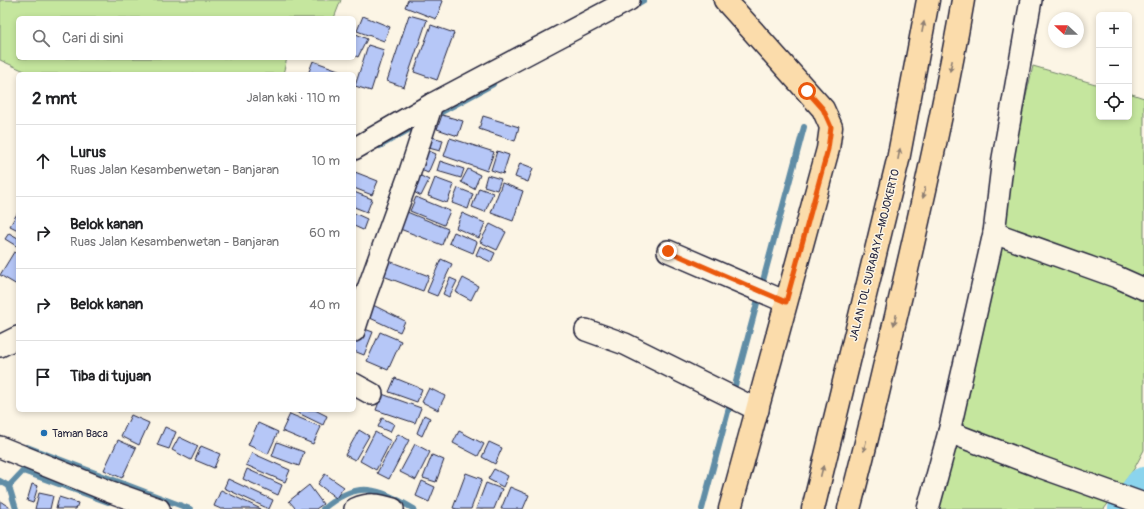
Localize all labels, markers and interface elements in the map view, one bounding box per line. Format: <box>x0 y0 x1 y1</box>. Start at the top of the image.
north arrow <box>1048 12 1084 48</box>
map controls <box>1096 12 1132 120</box>
button: + <box>1096 12 1132 48</box>
search box <box>16 16 356 60</box>
one-way arrow <box>920 20 926 33</box>
icon: search <box>30 27 52 49</box>
text: Cari di sini <box>62 29 123 48</box>
button: − <box>1096 48 1132 84</box>
one-way arrow <box>948 60 954 72</box>
route start <box>798 82 816 100</box>
button: locate <box>1096 84 1132 120</box>
text: 2 mnt <box>32 88 77 109</box>
text: Jalan kaki · 110 m <box>246 90 340 106</box>
text: Lurus <box>70 143 106 162</box>
one-way arrow <box>896 148 902 160</box>
icon: ahead <box>32 150 54 172</box>
text: 10 m <box>312 153 340 169</box>
text: Ruas Jalan Kesambenwetan - Banjaran <box>70 162 279 178</box>
street label: JALAN TOL SURABAYA–MOJOKERTO <box>847 168 902 342</box>
one-way arrow <box>920 187 926 199</box>
text: Belok kanan <box>70 215 143 234</box>
icon: right <box>32 222 54 244</box>
text: 60 m <box>309 225 340 241</box>
text: Ruas Jalan Kesambenwetan - Banjaran <box>70 234 279 250</box>
route end <box>659 242 677 260</box>
icon: right <box>32 294 54 316</box>
text: Belok kanan <box>70 295 143 314</box>
text: 40 m <box>309 297 340 313</box>
one-way arrow <box>892 314 898 326</box>
icon: arrive <box>32 366 54 388</box>
text: Tiba di tujuan <box>70 367 151 386</box>
place label: Taman Baca <box>52 427 108 440</box>
marker: Taman Baca <box>39 428 49 438</box>
one-way arrow <box>862 440 868 452</box>
one-way arrow <box>819 465 825 477</box>

